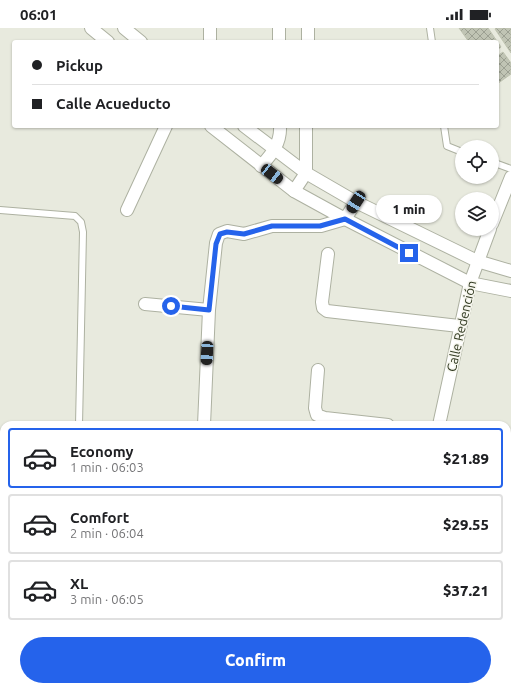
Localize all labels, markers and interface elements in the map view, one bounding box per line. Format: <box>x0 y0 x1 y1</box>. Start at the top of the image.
text: 06:01 <box>20 6 58 23</box>
text: Pickup <box>56 57 103 74</box>
text: Calle Acueducto <box>56 95 171 112</box>
map controls <box>455 140 499 236</box>
button: locate <box>455 140 499 184</box>
car <box>259 162 285 186</box>
car <box>344 189 368 215</box>
button: layers <box>455 192 499 236</box>
callout: 1 min <box>376 195 442 223</box>
text: 1 min <box>392 202 426 216</box>
route end <box>400 244 418 262</box>
street label: Calle Redención <box>444 279 478 373</box>
route start <box>162 297 180 315</box>
car <box>200 341 214 365</box>
icon: car <box>22 440 58 476</box>
text: Economy <box>70 443 134 460</box>
text: $21.89 <box>443 450 489 467</box>
text: 1 min · 06:03 <box>70 460 144 474</box>
icon: car <box>22 506 58 542</box>
text: Comfort <box>70 509 129 526</box>
text: $29.55 <box>443 516 489 533</box>
text: 2 min · 06:04 <box>70 526 144 540</box>
icon: car <box>22 572 58 608</box>
text: XL <box>70 575 88 592</box>
text: $37.21 <box>443 582 489 599</box>
text: 3 min · 06:05 <box>70 592 144 606</box>
button: Confirm <box>20 637 491 683</box>

